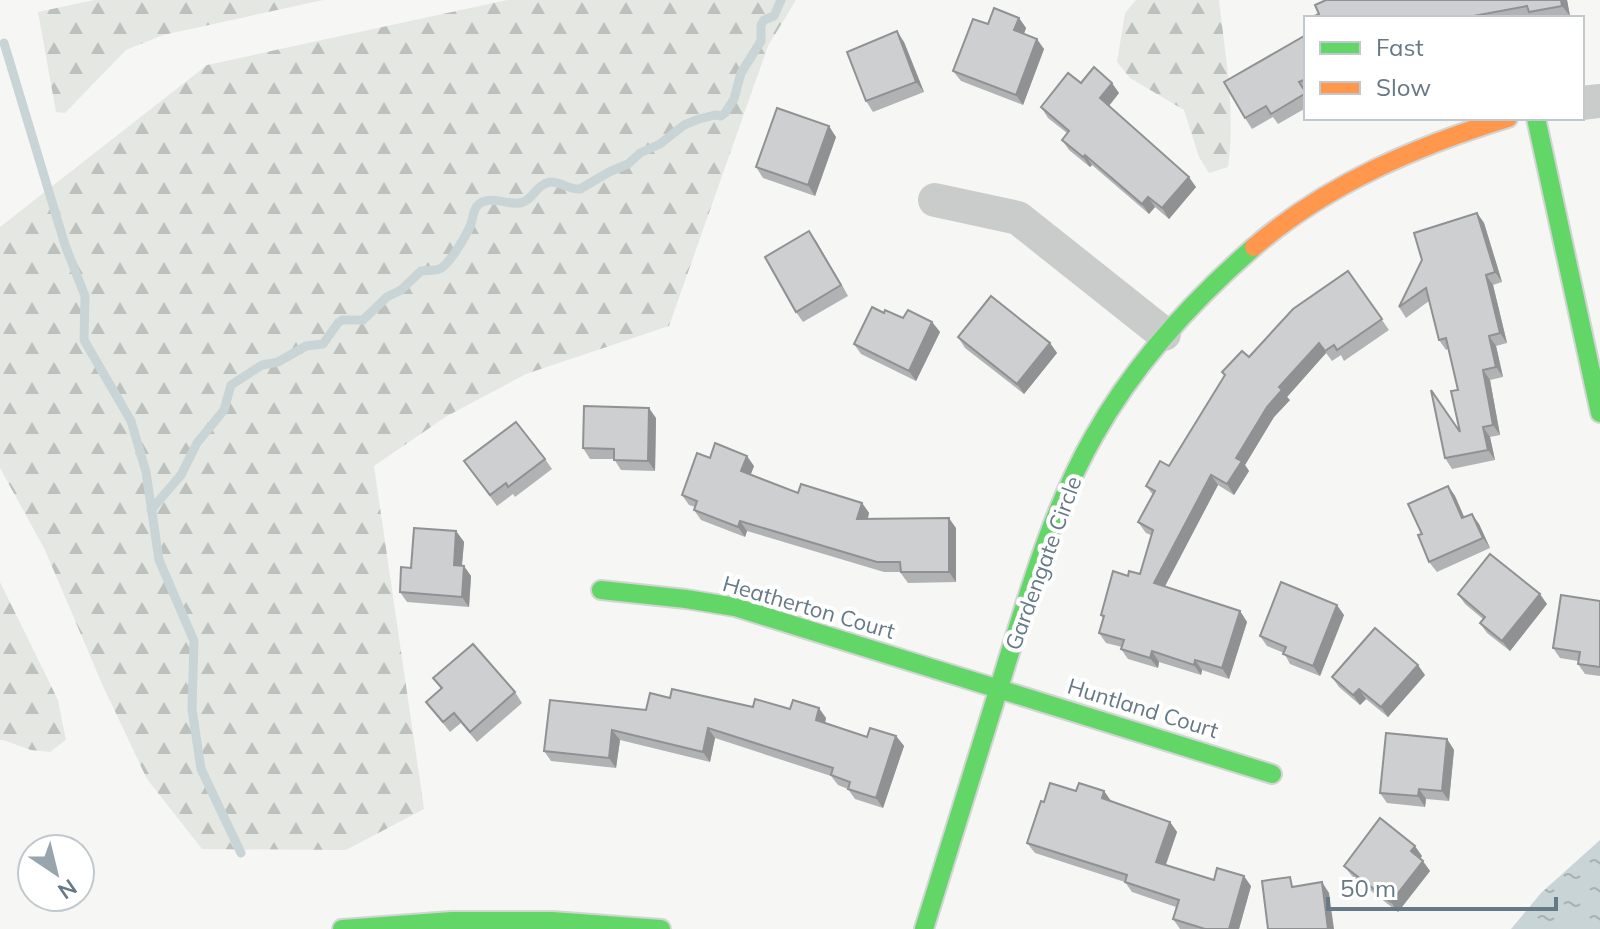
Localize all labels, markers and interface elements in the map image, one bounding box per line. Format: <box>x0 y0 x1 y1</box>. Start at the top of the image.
legend <box>1304 16 1584 120</box>
text: Fast <box>1376 32 1424 62</box>
text: Slow <box>1376 72 1431 102</box>
street label: Gardengate Circle <box>999 472 1087 654</box>
street label: Heatherton Court <box>720 569 899 645</box>
street label: Huntland Court <box>1064 672 1222 744</box>
north arrow <box>16 833 96 913</box>
scale bar <box>1328 861 1556 911</box>
text: N <box>53 873 82 906</box>
text: 50 m <box>1340 873 1396 903</box>

